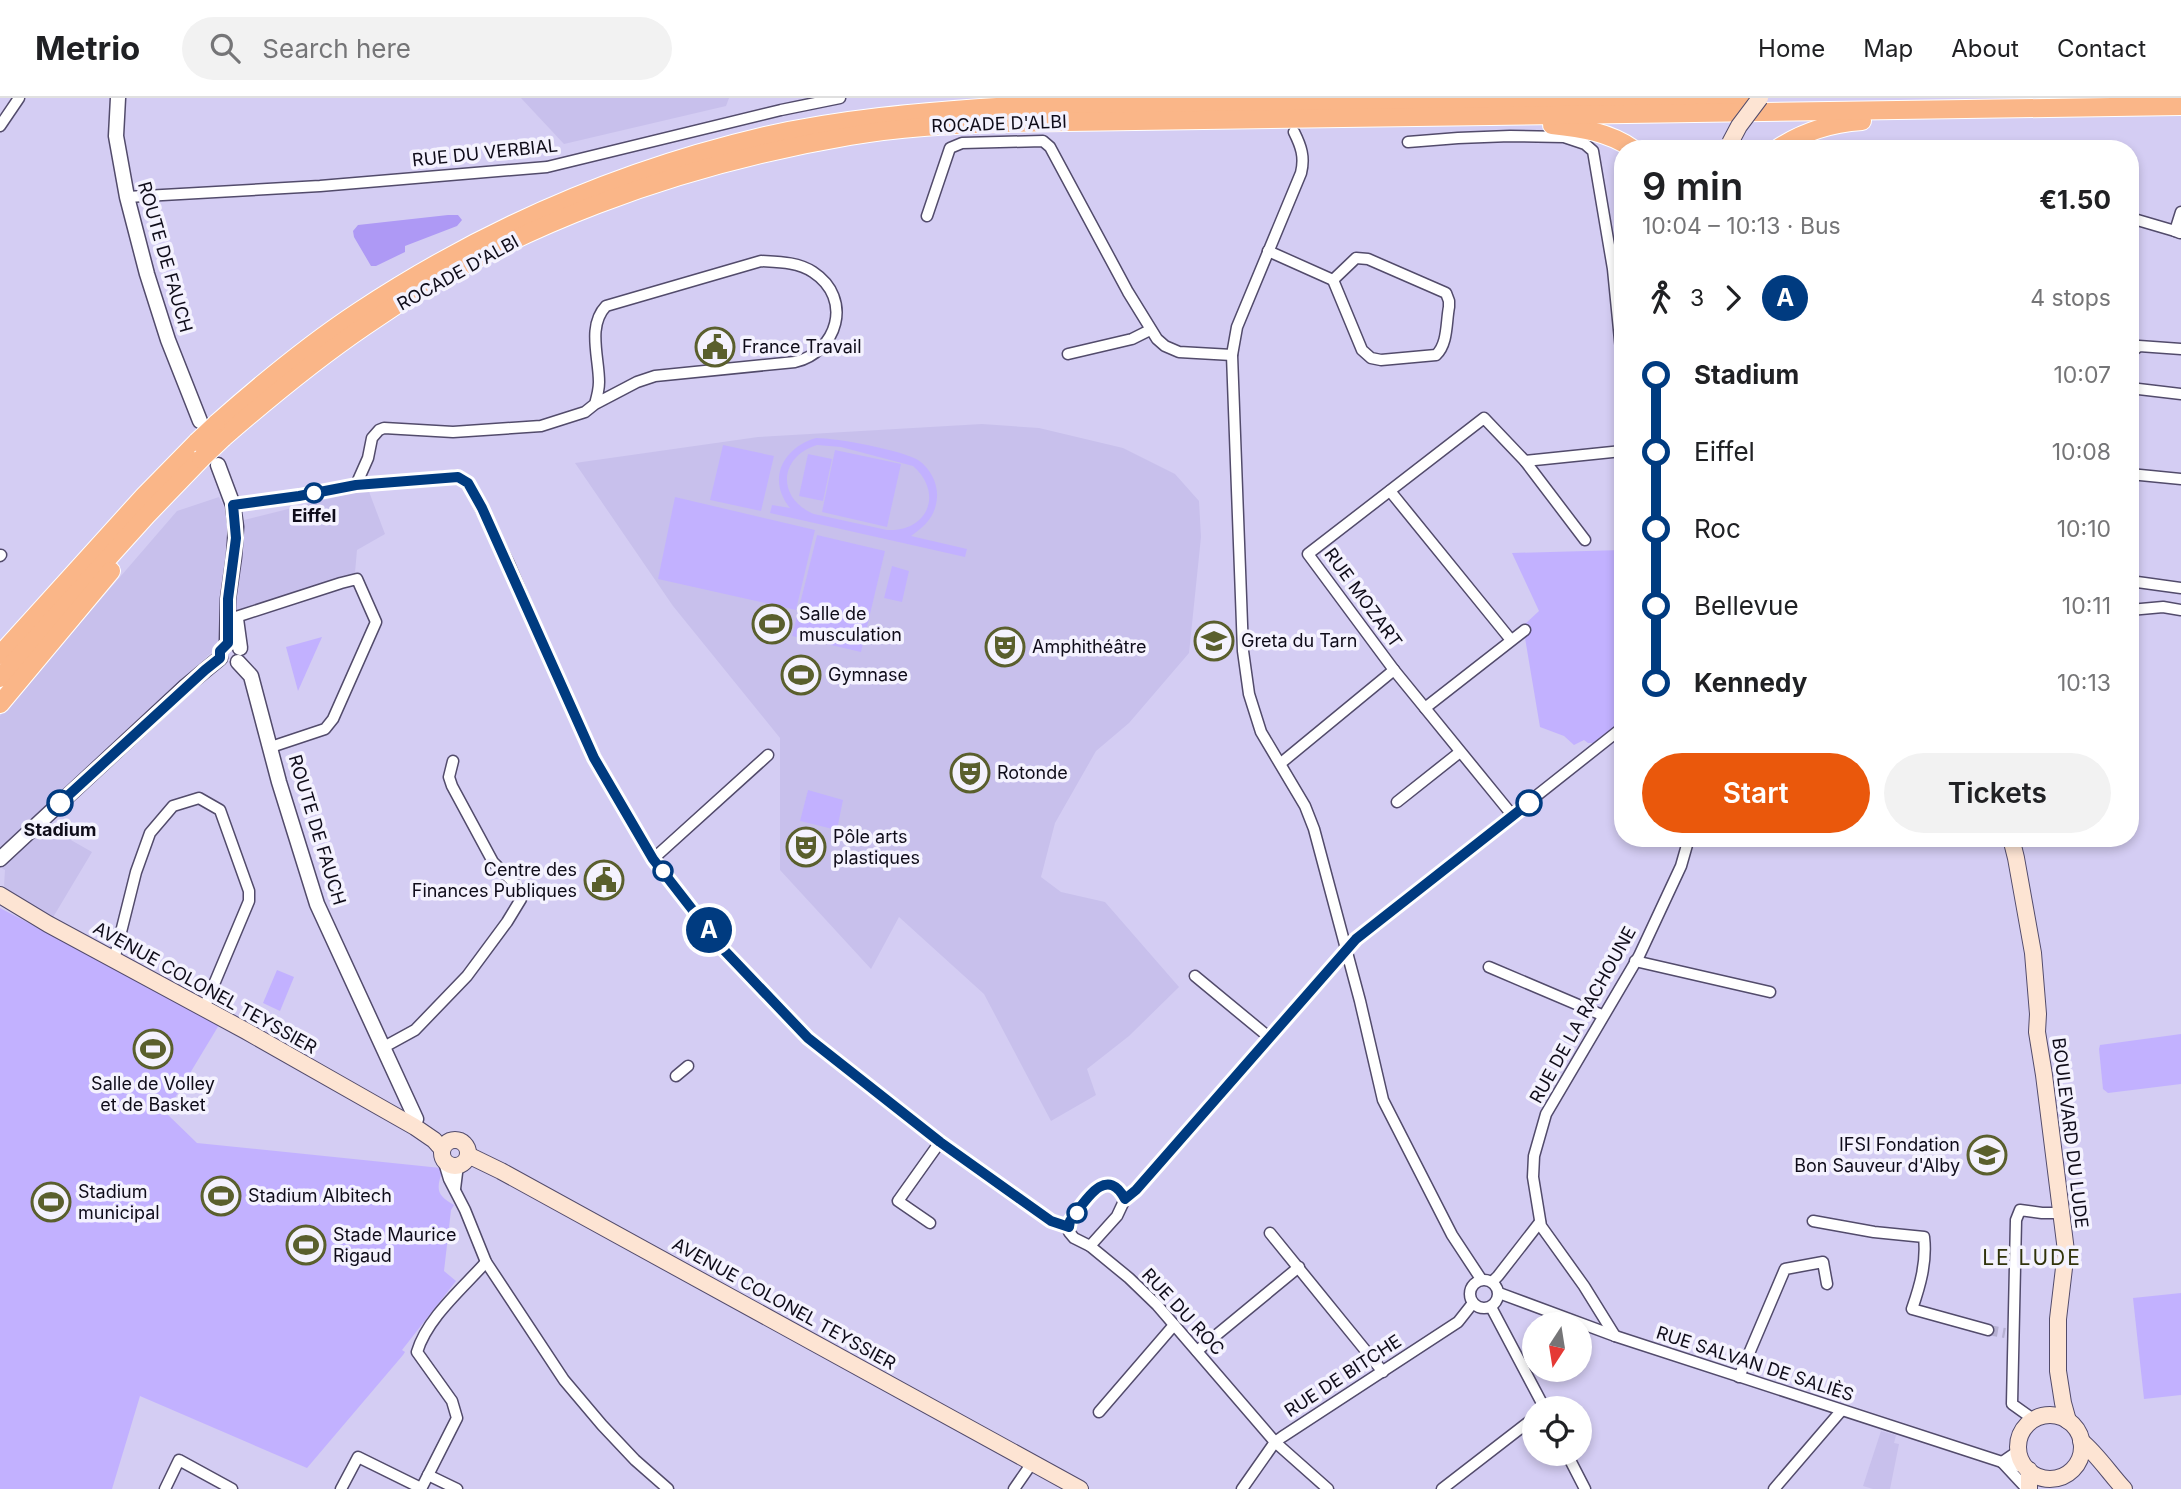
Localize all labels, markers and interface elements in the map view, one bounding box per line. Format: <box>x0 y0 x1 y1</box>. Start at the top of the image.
search box <box>182 17 672 80</box>
text: Metrio <box>35 28 140 68</box>
icon: search <box>206 29 244 67</box>
text: Search here <box>262 33 411 64</box>
text: Home <box>1758 34 1825 63</box>
text: Map <box>1863 34 1913 63</box>
text: About <box>1951 34 2019 63</box>
text: Contact <box>2057 34 2146 63</box>
street label: ROCADE D'ALBI <box>931 111 1067 136</box>
street label: RUE DU VERBIAL <box>411 134 559 171</box>
text: 9 min <box>1642 163 1743 209</box>
street label: ROUTE DE FAUCH <box>134 179 197 335</box>
text: €1.50 <box>2039 184 2111 215</box>
text: 10:04 – 10:13 · Bus <box>1642 212 1841 240</box>
street label: ROCADE D'ALBI <box>393 231 522 315</box>
icon: walk <box>1642 279 1680 317</box>
icon: forward <box>1714 279 1752 317</box>
text: A <box>1776 283 1794 312</box>
text: 3 <box>1690 284 1704 312</box>
text: 4 stops <box>2030 284 2111 312</box>
public building icon: France Travail <box>694 326 736 368</box>
place label: France Travail <box>742 336 862 357</box>
text: Stadium <box>1694 359 1799 390</box>
text: 10:07 <box>2053 361 2111 389</box>
text: Eiffel <box>1694 436 1755 467</box>
text: 10:08 <box>2052 438 2111 466</box>
marker: Eiffel <box>304 483 324 503</box>
place label: Eiffel <box>292 505 336 526</box>
text: Roc <box>1694 513 1741 544</box>
text: 10:10 <box>2057 515 2111 543</box>
street label: RUE MOZART <box>1320 544 1407 652</box>
text: Bellevue <box>1694 590 1799 621</box>
text: 10:11 <box>2062 592 2111 620</box>
sports icon: Salle de musculation <box>751 603 793 645</box>
place label: Salle de musculation <box>799 603 902 645</box>
school or university icon: Greta du Tarn <box>1193 620 1235 662</box>
theatre icon: Amphithéâtre <box>984 626 1026 668</box>
place label: Greta du Tarn <box>1241 630 1357 651</box>
place label: Amphithéâtre <box>1032 636 1146 657</box>
sports icon: Gymnase <box>780 654 822 696</box>
place label: Gymnase <box>828 664 908 685</box>
text: Kennedy <box>1694 667 1807 698</box>
text: 10:13 <box>2057 669 2111 697</box>
street label: ROUTE DE FAUCH <box>285 752 350 908</box>
theatre icon: Rotonde <box>949 752 991 794</box>
button: Start <box>1642 753 1870 833</box>
button: Tickets <box>1884 753 2111 833</box>
place label: Rotonde <box>997 762 1068 783</box>
marker: Stadium <box>47 790 73 816</box>
unlabelled marker <box>1516 790 1542 816</box>
place label: Stadium <box>24 819 96 840</box>
theatre icon: Pôle arts plastiques <box>785 826 827 868</box>
place label: Pôle arts plastiques <box>833 826 920 868</box>
place label: Centre des Finances Publiques <box>412 859 577 901</box>
public building icon: Centre des Finances Publiques <box>583 859 625 901</box>
unlabelled marker <box>653 861 673 881</box>
line badge: A <box>686 907 732 953</box>
text: A <box>700 915 718 944</box>
street label: AVENUE COLONEL TEYSSIER <box>90 917 321 1058</box>
street label: RUE DE LA RACHOUNE <box>1525 923 1640 1107</box>
sports icon: Salle de Volley et de Basket <box>132 1028 174 1070</box>
street label: BOULEVARD DU LUDE <box>2048 1036 2093 1230</box>
place label: Salle de Volley et de Basket <box>91 1073 215 1115</box>
place label: IFSI Fondation Bon Sauveur d'Alby <box>1794 1134 1960 1176</box>
school or university icon: IFSI Fondation Bon Sauveur d'Alby <box>1966 1134 2008 1176</box>
sports icon: Stadium Albitech <box>200 1175 242 1217</box>
sports icon: Stadium municipal <box>30 1181 72 1223</box>
place label: Stadium municipal <box>78 1181 160 1223</box>
place label: Stadium Albitech <box>248 1185 392 1206</box>
unlabelled marker <box>1067 1203 1087 1223</box>
sports icon: Stade Maurice Rigaud <box>285 1224 327 1266</box>
place label: Stade Maurice Rigaud <box>333 1224 456 1266</box>
street label: AVENUE COLONEL TEYSSIER <box>669 1233 900 1374</box>
district label: LE LUDE <box>1982 1245 2082 1270</box>
street label: RUE DU ROC <box>1138 1264 1229 1359</box>
north arrow <box>1522 1312 1592 1382</box>
map controls <box>1522 1312 1592 1466</box>
street label: RUE SALVAN DE SALIÈS <box>1654 1321 1857 1405</box>
street label: RUE DE BITCHE <box>1280 1330 1405 1421</box>
button: locate <box>1522 1396 1592 1466</box>

